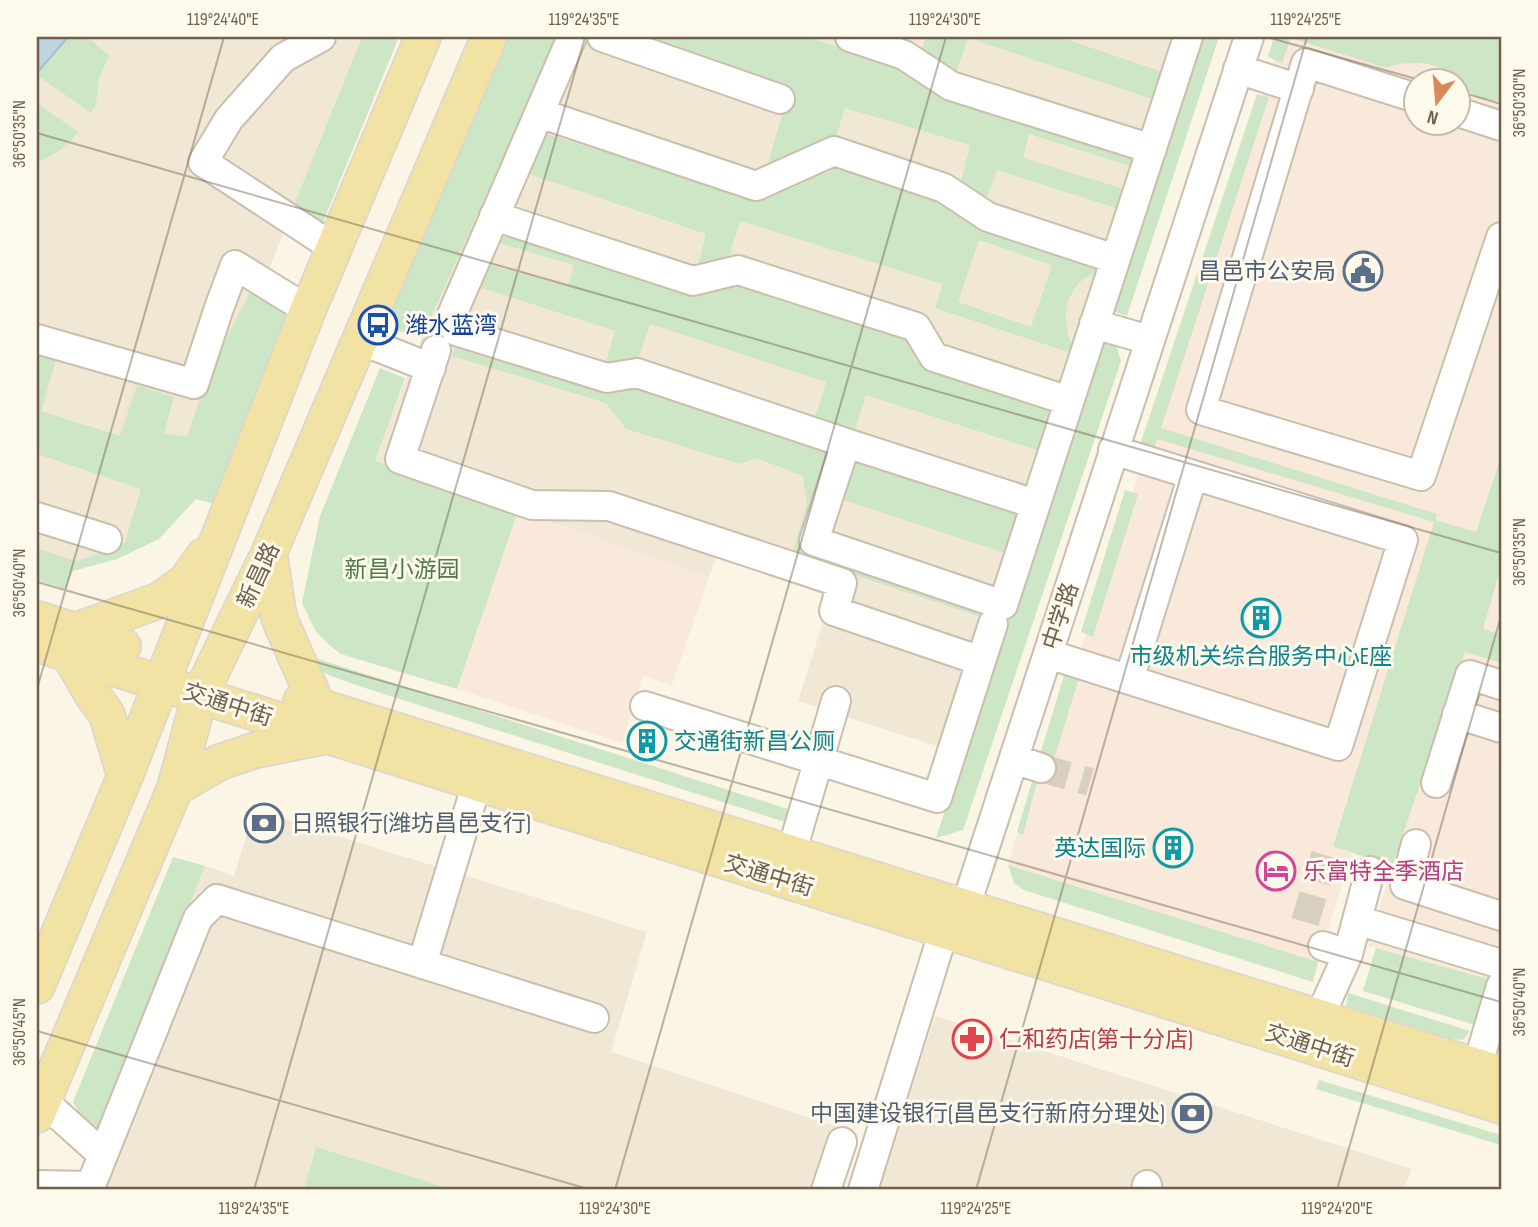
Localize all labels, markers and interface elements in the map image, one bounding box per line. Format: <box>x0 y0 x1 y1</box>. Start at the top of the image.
text: 119°24'40"E <box>187 9 259 30</box>
text: 119°24'35"E <box>548 9 620 30</box>
text: 119°24'30"E <box>909 9 981 30</box>
text: 119°24'25"E <box>1271 9 1341 30</box>
north arrow <box>1402 66 1472 136</box>
text: 36°50'30"N <box>1509 69 1530 137</box>
text: 36°50'35"N <box>9 100 30 168</box>
text: N <box>1425 104 1441 129</box>
public building icon: 昌邑市公安局 <box>1342 250 1384 292</box>
place label: 昌邑市公安局 <box>1198 258 1336 286</box>
bus stop icon: 潍水蓝湾 <box>357 304 399 346</box>
place label: 潍水蓝湾 <box>405 312 497 340</box>
text: 36°50'35"N <box>1509 518 1530 586</box>
street label: 新昌路 <box>232 538 286 613</box>
text: 36°50'40"N <box>9 549 30 617</box>
park label: 新昌小游园 <box>345 556 460 584</box>
street label: 中学路 <box>1037 579 1085 653</box>
building icon: 市级机关综合服务中心E座 <box>1240 597 1282 639</box>
place label: 市级机关综合服务中心E座 <box>1130 643 1392 671</box>
street label: 交通中街 <box>180 677 276 732</box>
building icon: 交通街新昌公厕 <box>626 720 668 762</box>
place label: 交通街新昌公厕 <box>674 728 835 756</box>
bank icon: 日照银行(潍坊昌邑支行) <box>243 802 285 844</box>
place label: 日照银行(潍坊昌邑支行) <box>291 810 531 838</box>
building icon: 英达国际 <box>1152 827 1194 869</box>
place label: 英达国际 <box>1054 835 1146 863</box>
street label: 交通中街 <box>721 849 817 903</box>
hotel icon: 乐富特全季酒店 <box>1255 850 1297 892</box>
place label: 乐富特全季酒店 <box>1303 858 1464 886</box>
text: 36°50'40"N <box>1509 968 1530 1036</box>
text: 36°50'45"N <box>9 998 30 1066</box>
pharmacy icon: 仁和药店(第十分店) <box>951 1018 993 1060</box>
street label: 交通中街 <box>1262 1018 1358 1073</box>
place label: 仁和药店(第十分店) <box>999 1026 1193 1054</box>
bank icon: 中国建设银行(昌邑支行新府分理处) <box>1171 1092 1213 1134</box>
place label: 中国建设银行(昌邑支行新府分理处) <box>810 1100 1165 1128</box>
text: 119°24'35"E <box>218 1198 290 1219</box>
text: 119°24'30"E <box>579 1198 651 1219</box>
text: 119°24'25"E <box>941 1198 1011 1219</box>
text: 119°24'20"E <box>1301 1198 1373 1219</box>

